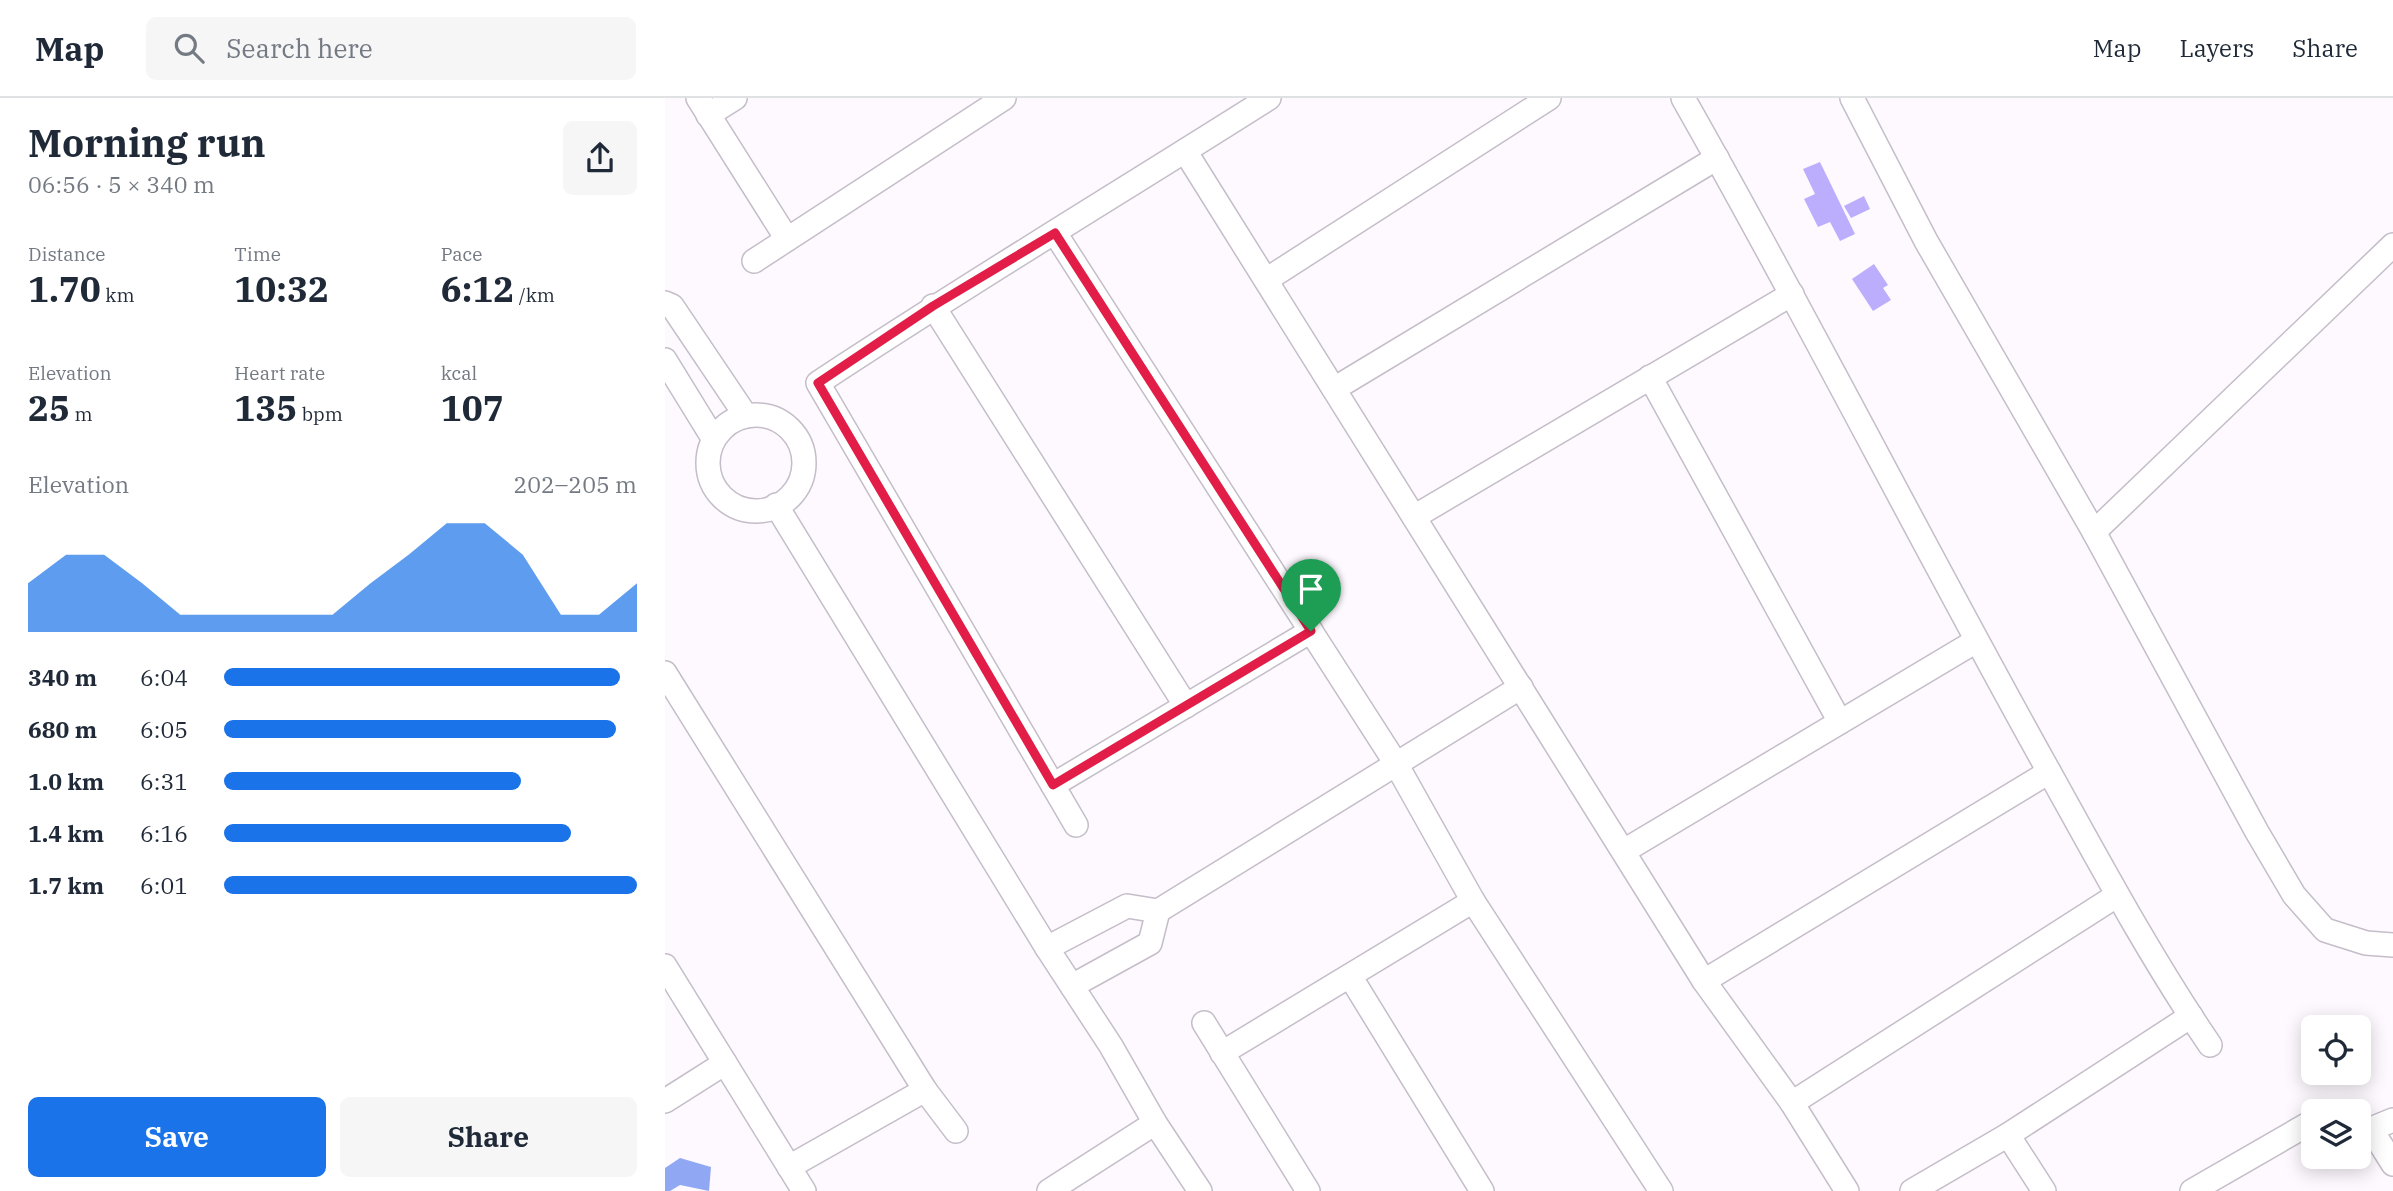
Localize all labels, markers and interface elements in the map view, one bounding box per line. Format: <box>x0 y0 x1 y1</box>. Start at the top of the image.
search box <box>146 17 636 80</box>
text: Map <box>35 27 104 70</box>
icon: search <box>170 29 208 67</box>
text: Search here <box>226 31 373 65</box>
text: Map <box>2093 32 2141 64</box>
text: Layers <box>2179 32 2254 64</box>
text: Share <box>2292 32 2358 64</box>
text: Morning run <box>28 118 266 167</box>
button: share <box>563 121 637 195</box>
text: 06:56 · 5 × 340 m <box>28 169 215 199</box>
text: Distance <box>28 242 106 266</box>
text: Time <box>234 242 281 266</box>
text: Pace <box>441 242 482 266</box>
text: 1.70 <box>28 266 101 312</box>
text: 10:32 <box>234 266 329 312</box>
text: 6:12 <box>441 266 514 312</box>
text: km <box>101 283 135 307</box>
text: /km <box>514 283 555 307</box>
text: Elevation <box>28 361 112 385</box>
text: Heart rate <box>234 361 325 385</box>
text: kcal <box>441 361 477 385</box>
text: 25 <box>28 385 70 431</box>
text: 135 <box>234 385 297 431</box>
text: 107 <box>441 385 504 431</box>
text: m <box>70 402 93 426</box>
text: bpm <box>297 402 343 426</box>
text: Elevation <box>28 469 129 499</box>
text: 202–205 m <box>513 469 637 499</box>
pin <box>1281 559 1341 631</box>
icon: arrive <box>1292 570 1330 608</box>
text: 340 m <box>28 662 97 692</box>
text: 6:04 <box>140 662 188 692</box>
text: 680 m <box>28 714 97 744</box>
text: 6:05 <box>140 714 188 744</box>
text: 1.0 km <box>28 766 104 796</box>
text: 6:31 <box>140 766 188 796</box>
text: 1.4 km <box>28 818 104 848</box>
text: 6:16 <box>140 818 188 848</box>
text: 1.7 km <box>28 870 104 900</box>
text: 6:01 <box>140 870 188 900</box>
map controls <box>2301 1015 2371 1169</box>
button: locate <box>2301 1015 2371 1085</box>
button: Save <box>28 1097 326 1177</box>
button: Share <box>340 1097 637 1177</box>
button: layers <box>2301 1099 2371 1169</box>

